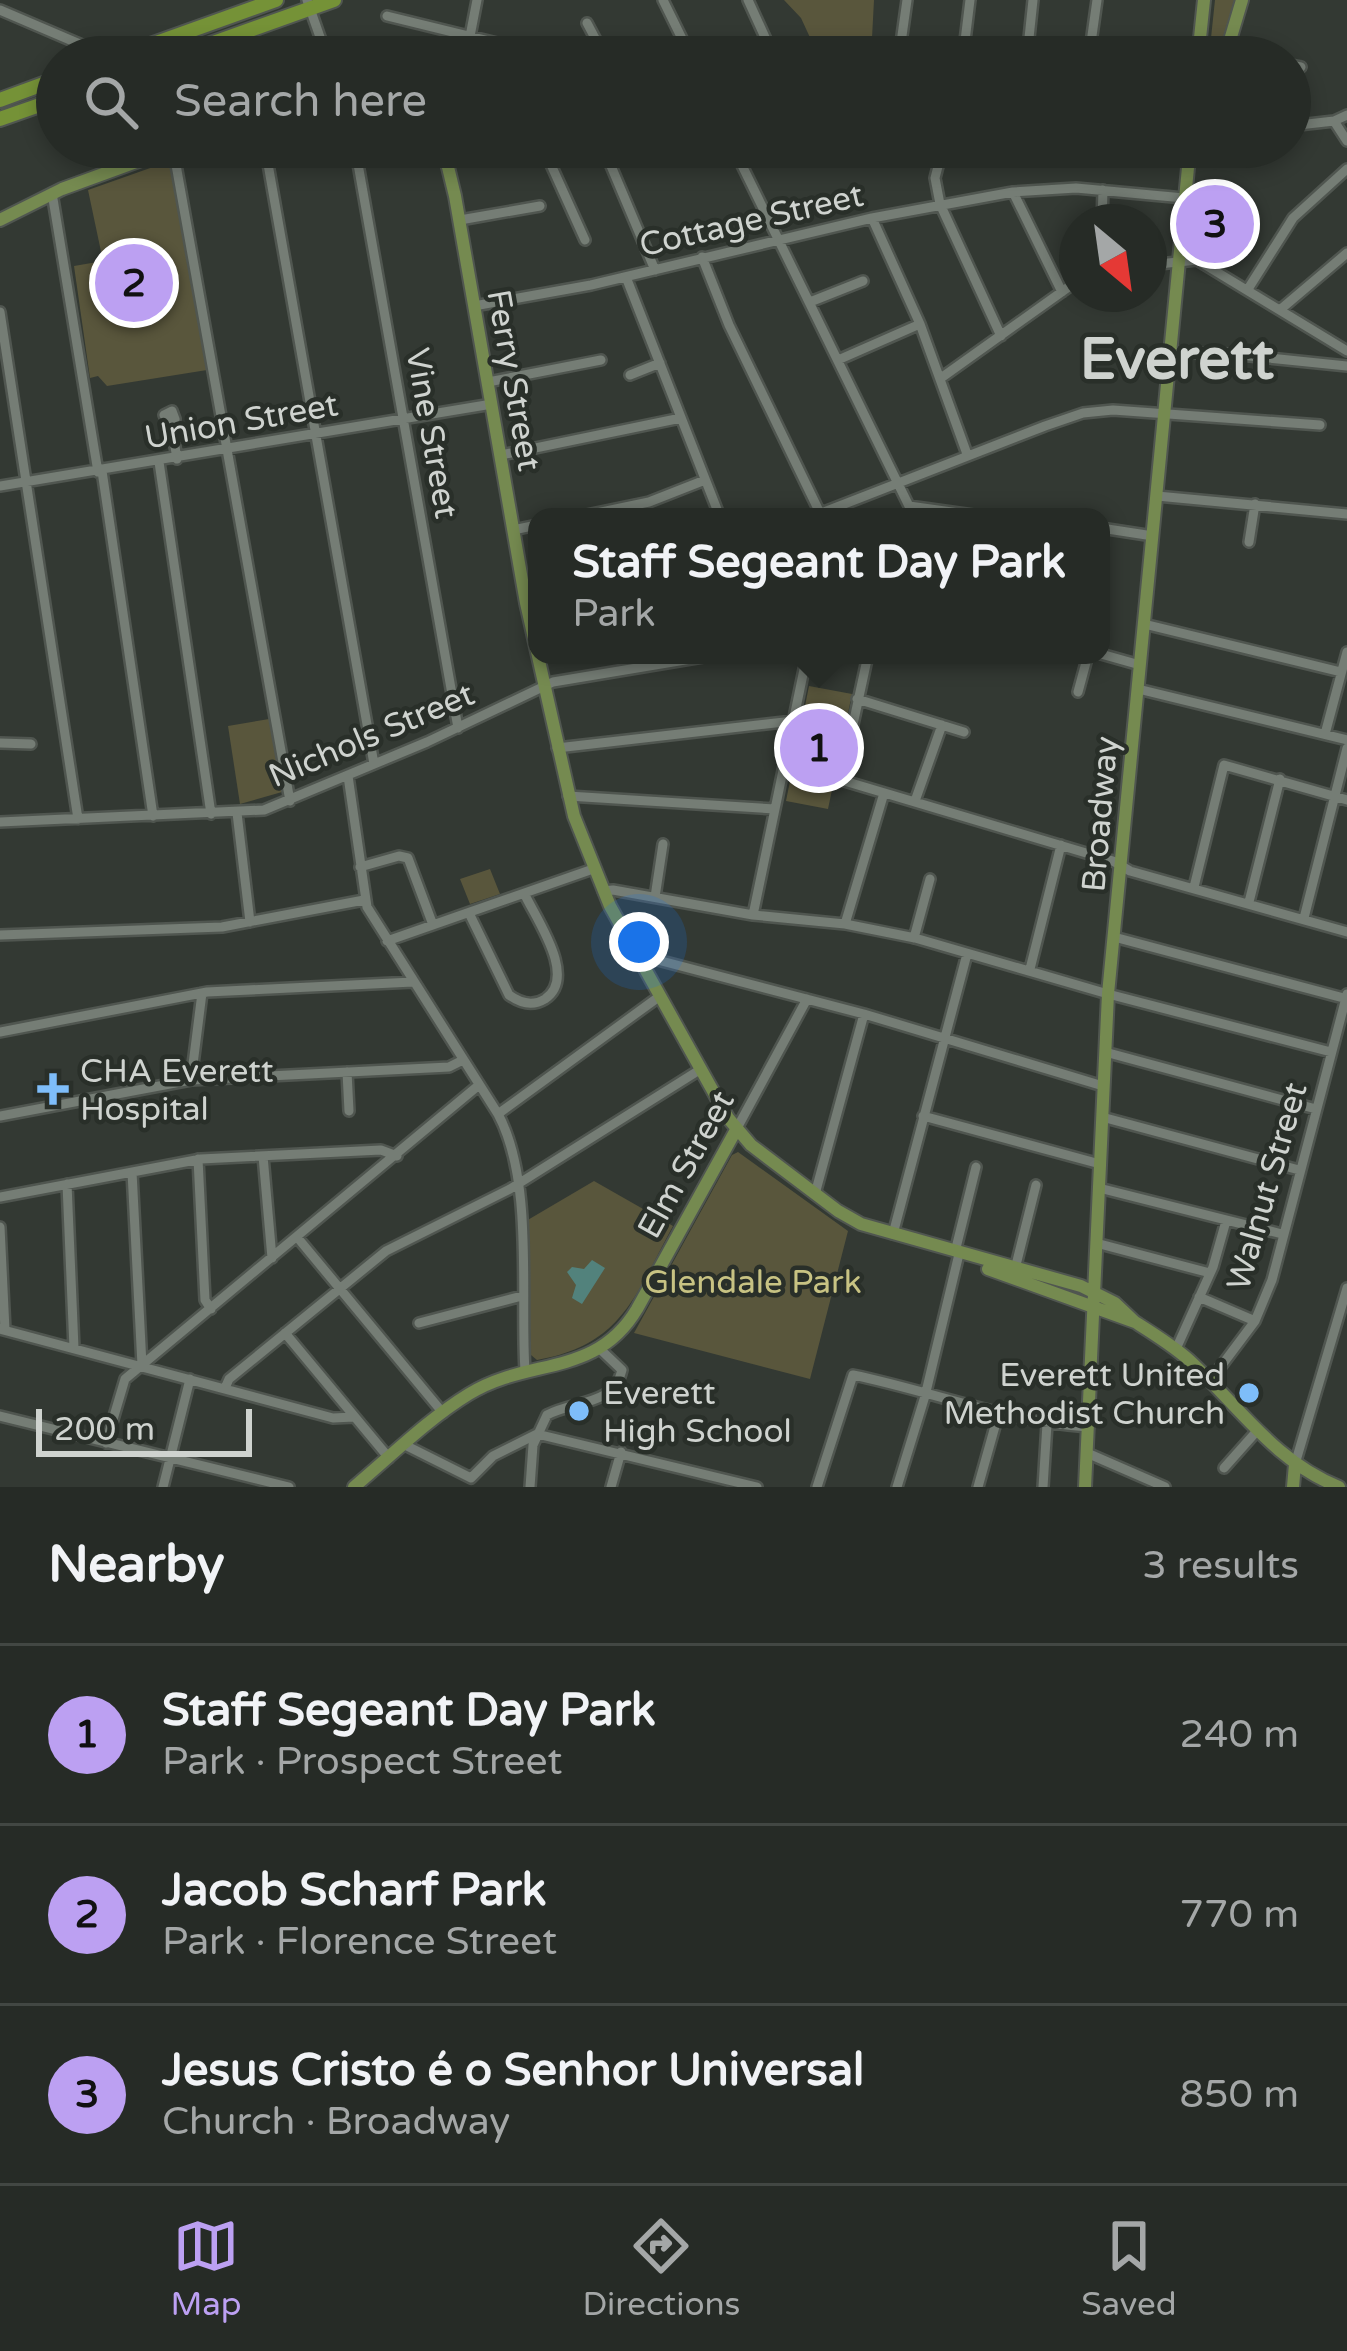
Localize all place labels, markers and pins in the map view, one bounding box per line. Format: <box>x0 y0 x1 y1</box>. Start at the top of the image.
pin: 3 <box>1176 179 1254 269</box>
pin: 2 <box>95 238 173 328</box>
pin: 1 <box>780 703 858 793</box>
place label: CHA Everett Hospital <box>80 1052 274 1129</box>
marker: CHA Everett Hospital <box>37 1073 69 1105</box>
place label: Everett United Methodist Church <box>943 1356 1225 1433</box>
place label: Everett High School <box>603 1374 792 1451</box>
marker: Everett United Methodist Church <box>1236 1380 1262 1406</box>
marker: Everett High School <box>566 1398 592 1424</box>

